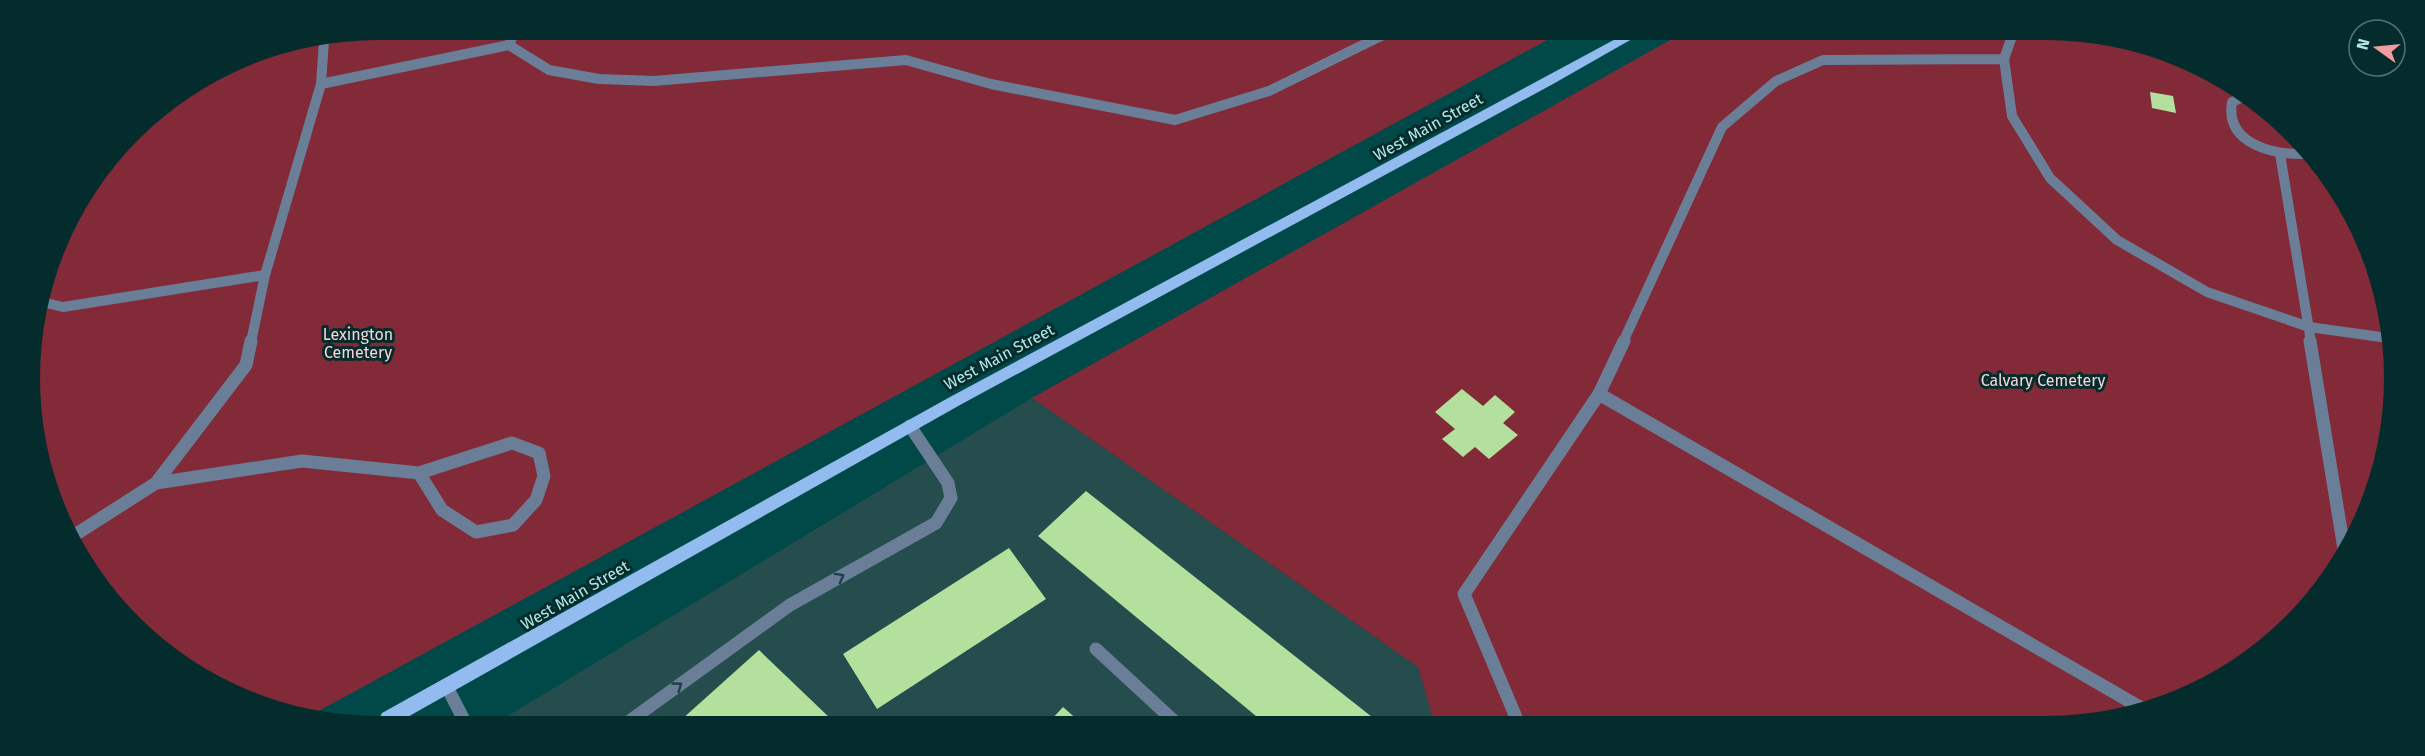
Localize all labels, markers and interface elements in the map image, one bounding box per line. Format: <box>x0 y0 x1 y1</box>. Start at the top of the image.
north arrow <box>2347 18 2407 78</box>
text: N <box>2352 37 2374 52</box>
street label: West Main Street <box>1370 89 1486 165</box>
street label: West Main Street <box>941 320 1057 394</box>
park label: Lexington Cemetery <box>323 325 393 362</box>
park label: Calvary Cemetery <box>1981 371 2105 390</box>
street label: West Main Street <box>517 556 633 634</box>
one-way arrow <box>834 573 844 584</box>
one-way arrow <box>672 682 683 693</box>

